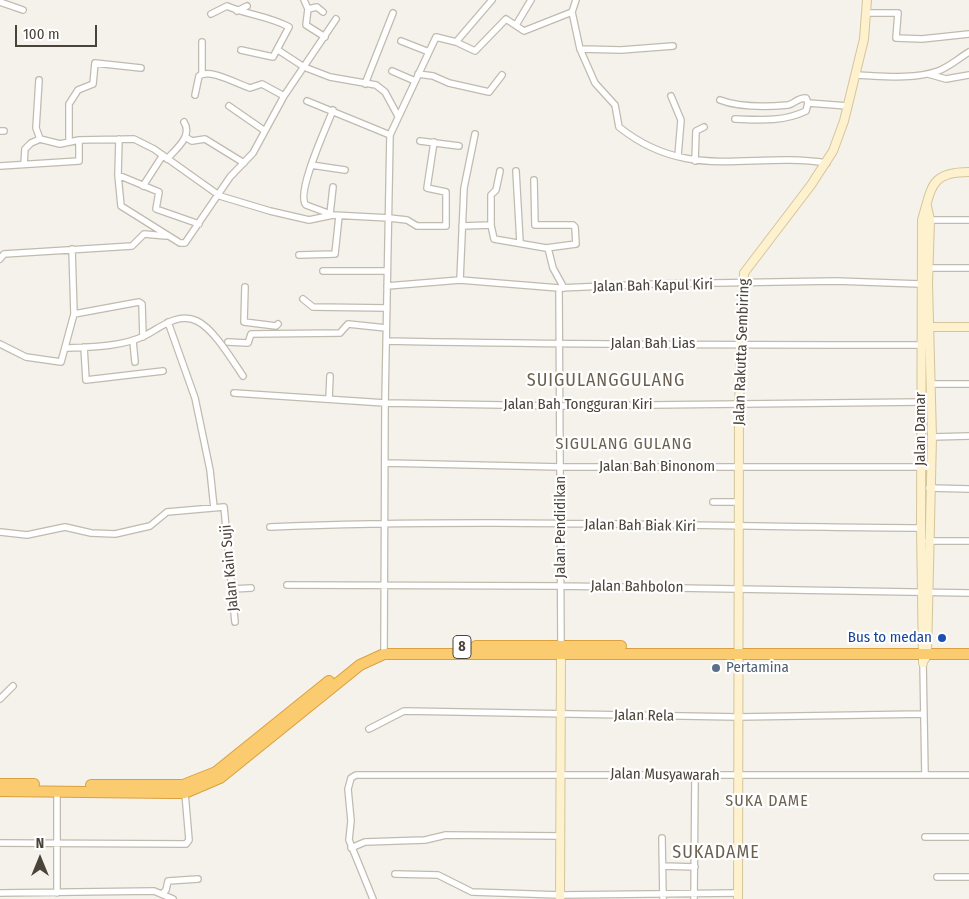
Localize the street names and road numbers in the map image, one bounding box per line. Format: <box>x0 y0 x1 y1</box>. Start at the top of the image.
street label: Jalan Bah Kapul Kiri <box>593 276 713 296</box>
street label: Jalan Rakutta Sembiring <box>730 278 754 426</box>
street label: Jalan Bah Lias <box>610 335 696 353</box>
street label: Jalan Damar <box>912 392 930 466</box>
street label: Jalan Bah Tongguran Kiri <box>504 396 652 414</box>
street label: Jalan Bah Binonom <box>599 458 715 476</box>
street label: Jalan Pendidikan <box>552 476 570 578</box>
street label: Jalan Bah Biak Kiri <box>584 516 696 536</box>
street label: Jalan Kain Suji <box>217 524 243 612</box>
street label: Jalan Bahbolon <box>590 577 684 597</box>
road number: 8 <box>453 636 471 659</box>
street label: Jalan Rela <box>614 706 674 726</box>
street label: Jalan Musyawarah <box>610 765 720 785</box>

